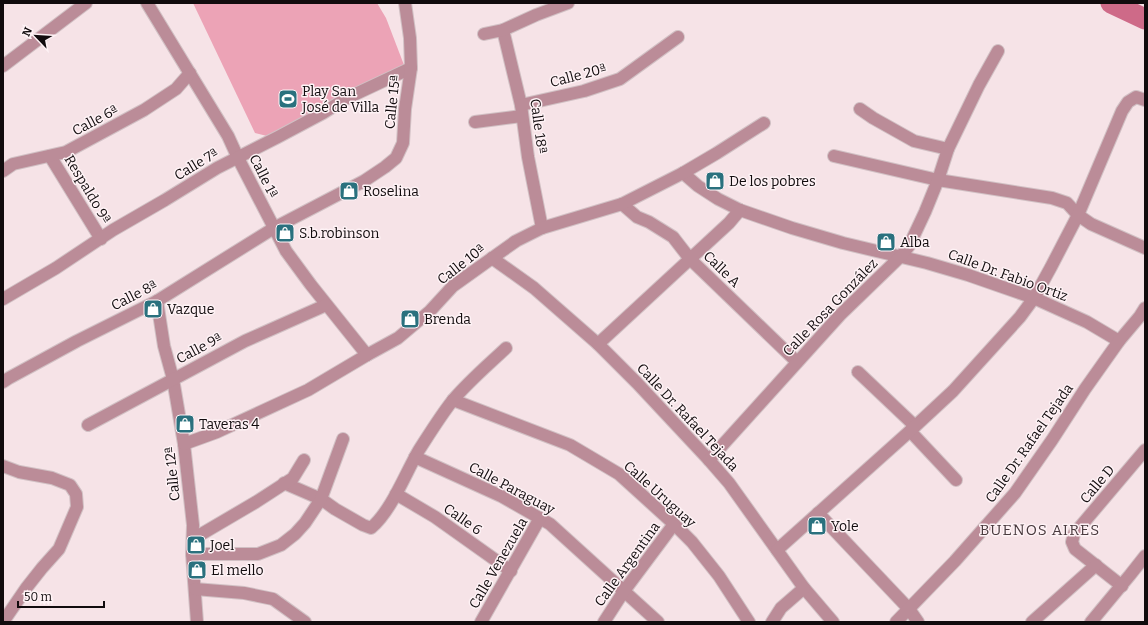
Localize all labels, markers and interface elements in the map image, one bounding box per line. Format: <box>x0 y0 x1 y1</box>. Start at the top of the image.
north arrow <box>16 16 56 56</box>
text: N <box>20 25 35 39</box>
street label: Calle 20ª <box>548 60 608 91</box>
street label: Calle 15ª <box>381 74 404 130</box>
place label: Play San José de Villa <box>301 83 380 116</box>
sports icon: Play San José de Villa <box>277 88 299 110</box>
street label: Calle 18ª <box>526 98 551 155</box>
street label: Calle 6ª <box>69 101 121 140</box>
street label: Calle 7ª <box>171 145 221 184</box>
street label: Respaldo 9ª <box>61 152 115 227</box>
street label: Calle 1ª <box>245 152 282 201</box>
shop icon: De los pobres <box>704 170 726 192</box>
place label: De los pobres <box>729 173 816 190</box>
shop icon: Roselina <box>338 180 360 202</box>
place label: Roselina <box>363 183 419 200</box>
shop icon: S.b.robinson <box>274 222 296 244</box>
place label: S.b.robinson <box>299 225 379 242</box>
shop icon: Alba <box>875 231 897 253</box>
place label: Alba <box>900 234 930 251</box>
street label: Calle 10ª <box>434 241 488 288</box>
street label: Calle Dr. Fabio Ortiz <box>946 246 1070 305</box>
street label: Calle A <box>700 248 744 291</box>
street label: Calle Rosa González <box>779 255 881 360</box>
street label: Calle 8ª <box>108 277 160 314</box>
shop icon: Vazque <box>142 298 164 320</box>
place label: Vazque <box>167 301 214 318</box>
shop icon: Brenda <box>399 308 421 330</box>
place label: Brenda <box>424 311 471 328</box>
street label: Calle 9ª <box>173 329 225 368</box>
street label: Calle Dr. Rafael Tejada <box>633 360 742 475</box>
street label: Calle Dr. Rafael Tejada <box>982 380 1077 506</box>
shop icon: Taveras 4 <box>174 413 196 435</box>
place label: Taveras 4 <box>199 416 260 433</box>
street label: Calle 12ª <box>161 446 184 502</box>
street label: Calle Uruguay <box>620 457 700 532</box>
street label: Calle Paraguay <box>466 459 558 519</box>
street label: Calle D <box>1076 462 1118 507</box>
street label: Calle 6 <box>440 500 485 539</box>
street label: Calle Venezuela <box>465 514 532 612</box>
shop icon: Yole <box>806 515 828 537</box>
street label: Calle Argentina <box>591 518 664 610</box>
place label: Yole <box>831 518 859 535</box>
district label: BUENOS AIRES <box>980 521 1100 539</box>
shop icon: Joel <box>185 534 207 556</box>
place label: Joel <box>209 537 234 554</box>
shop icon: El mello <box>186 559 208 581</box>
place label: El mello <box>211 562 264 579</box>
scale bar <box>18 583 104 609</box>
text: 50 m <box>24 590 53 604</box>

